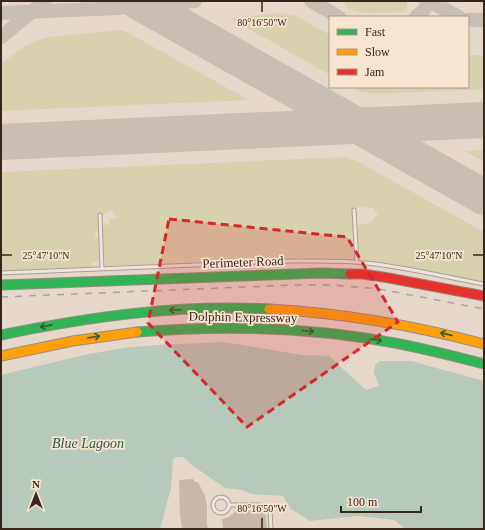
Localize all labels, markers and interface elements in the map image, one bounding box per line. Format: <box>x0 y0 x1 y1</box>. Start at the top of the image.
legend <box>329 16 469 88</box>
text: 80°16'50"W <box>237 17 287 28</box>
text: Fast <box>365 25 386 39</box>
text: Slow <box>365 45 390 59</box>
text: Jam <box>365 65 385 79</box>
text: 25°47'10"N <box>22 250 70 261</box>
text: 25°47'10"N <box>415 250 463 261</box>
street label: Perimeter Road <box>202 253 284 271</box>
one-way arrow <box>169 306 182 313</box>
street label: Dolphin Expressway <box>189 309 298 325</box>
one-way arrow <box>40 322 53 330</box>
one-way arrow <box>301 328 314 335</box>
one-way arrow <box>440 330 453 338</box>
one-way arrow <box>87 333 100 341</box>
one-way arrow <box>369 336 382 344</box>
water label: Blue Lagoon <box>52 436 124 451</box>
north arrow <box>16 474 56 514</box>
text: N <box>32 478 40 490</box>
scale bar <box>341 488 421 514</box>
text: 100 m <box>347 495 378 509</box>
text: 80°16'50"W <box>237 503 287 514</box>

